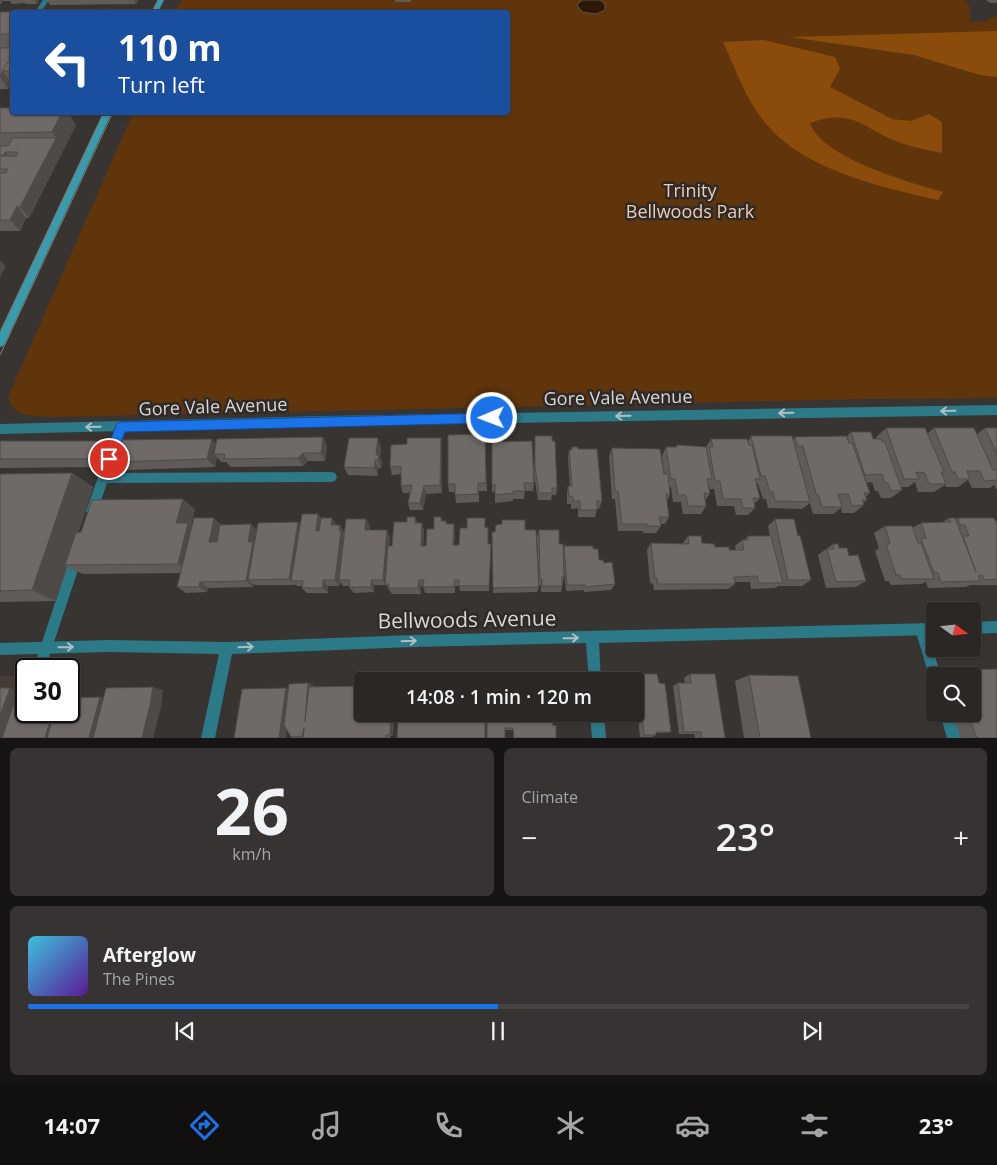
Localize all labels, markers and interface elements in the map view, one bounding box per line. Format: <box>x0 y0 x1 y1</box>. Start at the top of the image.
text: 110 m <box>118 24 222 71</box>
icon: left <box>35 30 100 95</box>
text: Turn left <box>118 69 205 99</box>
park label: Trinity Bellwoods Park <box>626 178 755 223</box>
street label: Gore Vale Avenue <box>543 384 693 410</box>
street label: Gore Vale Avenue <box>138 391 288 421</box>
position arrow <box>465 391 517 443</box>
one-way arrow <box>941 406 957 416</box>
one-way arrow <box>778 408 794 418</box>
one-way arrow <box>616 411 632 420</box>
one-way arrow <box>86 422 102 432</box>
pin <box>88 438 130 480</box>
icon: arrive <box>95 445 123 473</box>
north arrow <box>926 602 981 658</box>
map controls <box>926 602 981 722</box>
street label: Bellwoods Avenue <box>377 603 557 635</box>
one-way arrow <box>562 633 579 643</box>
one-way arrow <box>400 637 416 646</box>
one-way arrow <box>58 642 74 652</box>
one-way arrow <box>238 643 254 652</box>
speed limit sign: 30 <box>15 658 80 723</box>
button: search <box>926 667 981 722</box>
text: 14:08 · 1 min · 120 m <box>406 684 592 710</box>
text: 26 <box>215 766 289 854</box>
text: Climate <box>522 786 578 808</box>
text: 23° <box>715 810 775 862</box>
text: − <box>522 818 538 856</box>
text: + <box>953 818 969 856</box>
text: km/h <box>232 843 271 865</box>
text: Afterglow <box>103 942 196 968</box>
text: The Pines <box>103 968 175 990</box>
icon: previous <box>171 1017 199 1045</box>
icon: pause <box>484 1017 512 1045</box>
icon: next <box>798 1017 826 1045</box>
icon: directions <box>187 1108 222 1143</box>
icon: music <box>309 1108 344 1143</box>
icon: phone <box>431 1108 466 1143</box>
icon: climate <box>553 1108 588 1143</box>
icon: car <box>675 1108 710 1143</box>
icon: filters <box>797 1108 832 1143</box>
text: 14:07 <box>43 1110 100 1140</box>
text: 23° <box>919 1110 953 1140</box>

